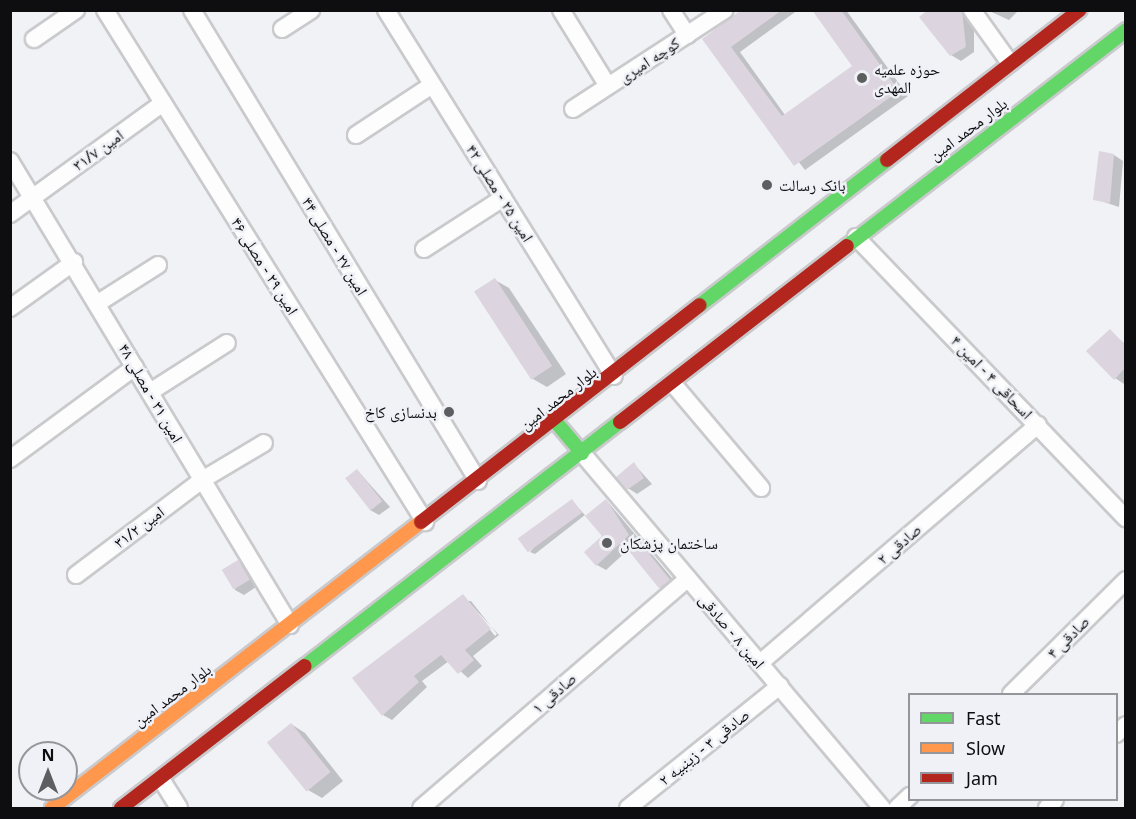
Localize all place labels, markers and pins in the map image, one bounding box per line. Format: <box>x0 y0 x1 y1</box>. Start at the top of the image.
place label: حوزه علمیه المهدی <box>874 59 940 97</box>
marker: حوزه علمیه المهدی <box>855 71 869 85</box>
place label: بانک رسالت <box>779 175 846 195</box>
marker: بانک رسالت <box>760 178 774 192</box>
place label: بدنسازی کاخ <box>365 402 437 422</box>
marker: بدنسازی کاخ <box>442 405 456 419</box>
place label: ساختمان پزشکان <box>620 533 718 553</box>
marker: ساختمان پزشکان <box>598 534 616 552</box>

